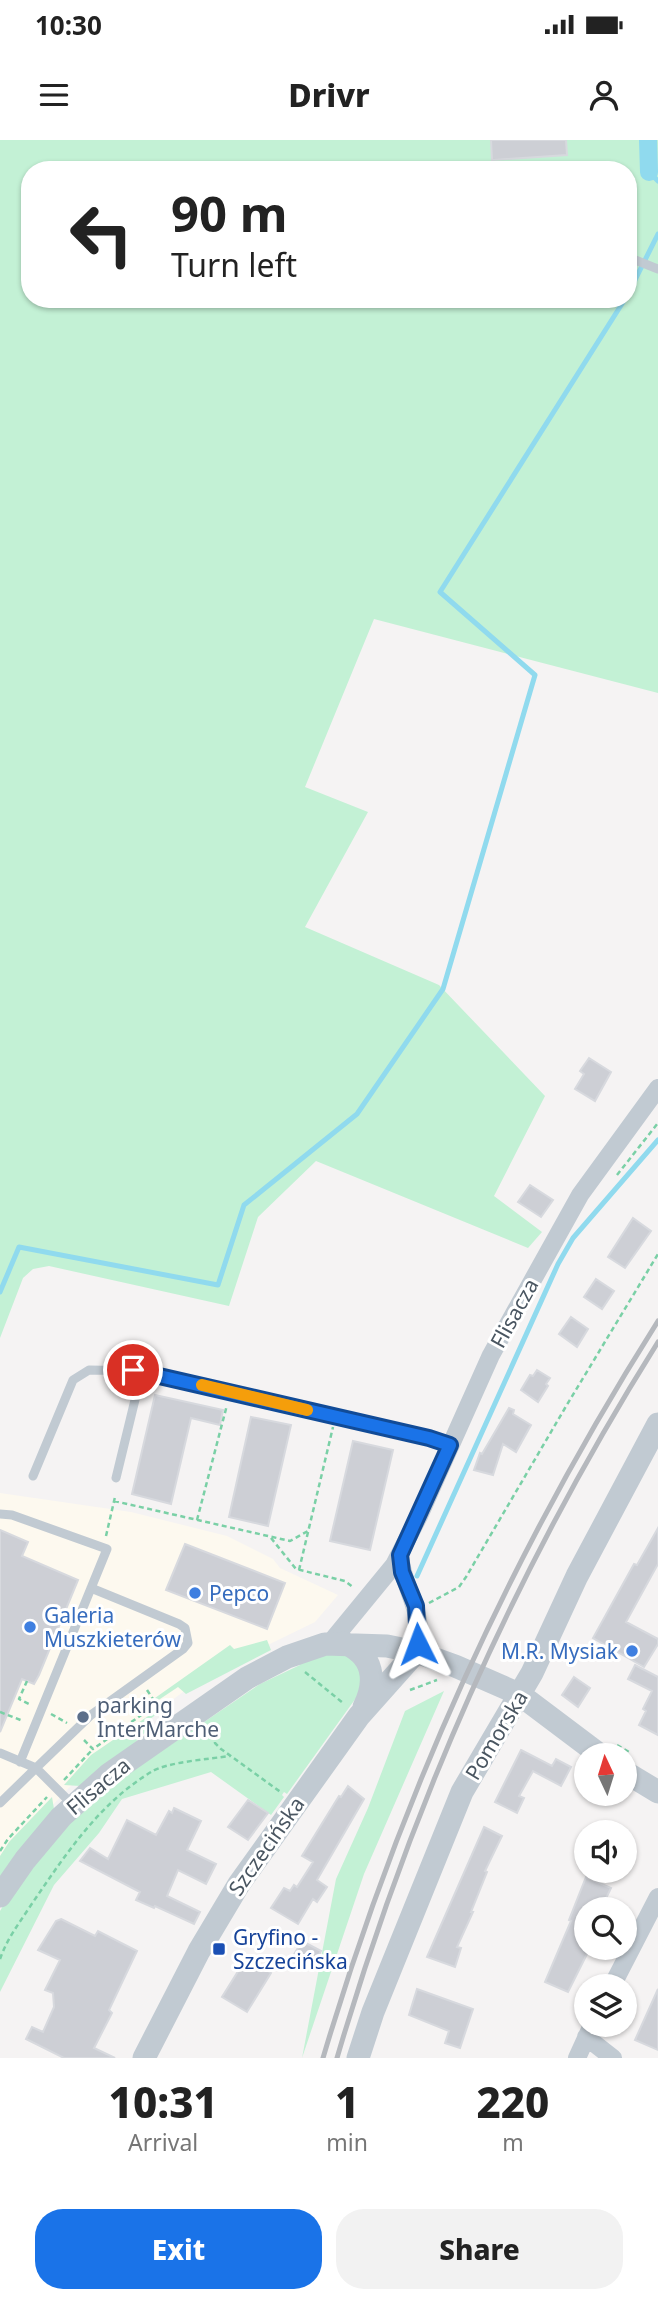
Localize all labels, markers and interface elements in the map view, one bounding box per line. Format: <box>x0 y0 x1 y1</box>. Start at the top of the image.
text: 10:30 <box>35 7 102 43</box>
text: Drivr <box>288 73 370 116</box>
icon: menu <box>35 76 73 114</box>
icon: person <box>585 76 623 114</box>
text: 90 m <box>171 180 288 246</box>
icon: left <box>56 189 147 280</box>
text: Turn left <box>171 243 297 286</box>
street label: Flisacza <box>483 1273 545 1353</box>
pin <box>103 1340 163 1400</box>
icon: arrive <box>114 1351 152 1389</box>
place label: Pepco <box>209 1579 269 1607</box>
marker: Pepco <box>187 1585 203 1601</box>
place label: Galeria Muszkieterów <box>44 1601 181 1653</box>
position arrow <box>381 1607 455 1681</box>
marker: Galeria Muszkieterów <box>22 1619 38 1635</box>
place label: M.R. Mysiak <box>501 1637 619 1665</box>
marker: M.R. Mysiak <box>624 1643 640 1659</box>
street label: Pomorska <box>458 1685 534 1785</box>
place label: parking InterMarche <box>97 1691 219 1743</box>
marker: parking InterMarche <box>75 1709 91 1725</box>
north arrow <box>574 1743 637 1806</box>
map controls <box>574 1743 637 2037</box>
street label: Flisacza <box>60 1751 136 1821</box>
street label: Szczecińska <box>222 1791 310 1901</box>
button: sound <box>574 1820 637 1883</box>
button: search <box>574 1897 637 1960</box>
place label: Gryfino - Szczecińska <box>233 1923 348 1975</box>
marker: Gryfino - Szczecińska <box>211 1941 227 1957</box>
button: layers <box>574 1974 637 2037</box>
text: 10:31 <box>109 2073 218 2130</box>
text: 1 <box>335 2073 359 2130</box>
text: 220 <box>477 2073 549 2130</box>
text: Arrival <box>128 2126 198 2158</box>
text: min <box>326 2126 368 2158</box>
text: m <box>502 2126 524 2158</box>
button: Exit <box>35 2209 322 2289</box>
button: Share <box>336 2209 623 2289</box>

